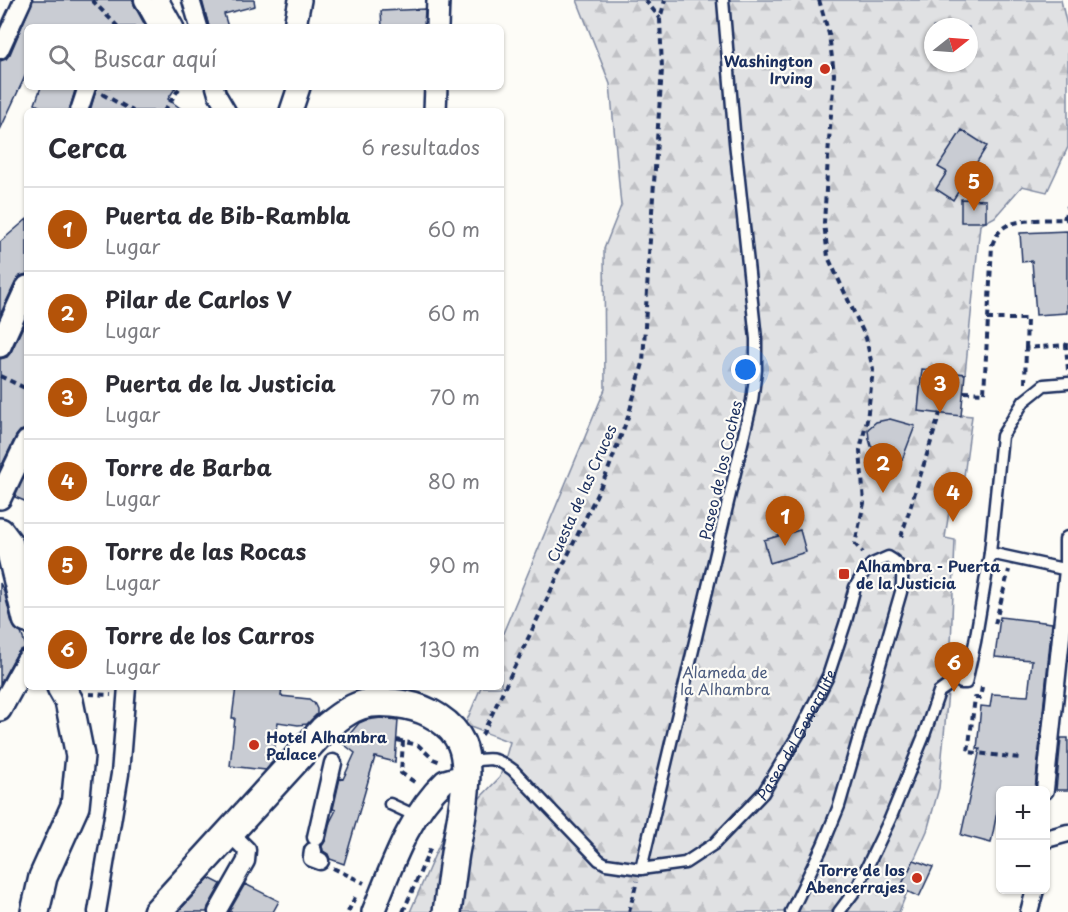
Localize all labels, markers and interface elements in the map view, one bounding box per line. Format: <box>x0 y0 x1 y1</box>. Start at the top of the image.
north arrow <box>924 18 978 72</box>
search box <box>24 24 504 90</box>
icon: search <box>45 41 78 74</box>
text: Buscar aquí <box>93 41 217 74</box>
place label: Washington Irving <box>724 49 813 89</box>
marker: Washington Irving <box>818 62 832 76</box>
text: Cerca <box>48 128 127 167</box>
text: 6 resultados <box>361 132 480 162</box>
pin: 5 <box>954 162 994 211</box>
text: Puerta de Bib-Rambla <box>105 198 351 231</box>
text: 1 <box>63 214 72 244</box>
text: 60 m <box>428 214 480 244</box>
text: Lugar <box>105 231 160 261</box>
text: Pilar de Carlos V <box>105 282 292 315</box>
text: 2 <box>60 298 75 328</box>
text: 60 m <box>428 298 480 328</box>
text: Lugar <box>105 315 160 345</box>
your location <box>731 355 760 384</box>
pin: 3 <box>920 364 960 413</box>
text: Puerta de la Justicia <box>105 366 336 399</box>
text: 3 <box>61 382 74 412</box>
text: 70 m <box>430 382 480 412</box>
street label: Paseo de los Coches <box>693 398 747 542</box>
text: Lugar <box>105 399 160 429</box>
street label: Cuesta de las Cruces <box>540 420 622 566</box>
pin: 2 <box>864 444 902 493</box>
text: Torre de Barba <box>105 450 272 483</box>
text: 4 <box>61 466 74 496</box>
text: 80 m <box>428 466 480 496</box>
pin: 4 <box>934 472 972 522</box>
text: Lugar <box>105 483 160 513</box>
pin: 1 <box>766 496 804 546</box>
text: Torre de las Rocas <box>105 534 306 567</box>
text: 5 <box>61 550 74 580</box>
text: 90 m <box>429 550 480 580</box>
place label: Alhambra - Puerta de la Justicia <box>856 554 1001 594</box>
text: Lugar <box>105 567 160 597</box>
marker: Alhambra - Puerta de la Justicia <box>837 567 851 581</box>
text: Torre de los Carros <box>105 618 314 651</box>
text: 6 <box>60 634 75 664</box>
text: 130 m <box>420 634 480 664</box>
pin: 6 <box>934 642 974 692</box>
text: Lugar <box>105 651 160 681</box>
park label: Alameda de la Alhambra <box>680 660 771 700</box>
street label: Paseo del Generalife <box>751 666 841 805</box>
place label: Hotel Alhambra Palace <box>266 725 388 765</box>
marker: Hotel Alhambra Palace <box>247 738 261 752</box>
map controls <box>996 786 1050 894</box>
button: + <box>996 786 1050 840</box>
button: − <box>996 840 1050 894</box>
place label: Torre de los Abencerrajes <box>805 858 905 898</box>
marker: Torre de los Abencerrajes <box>910 871 924 885</box>

